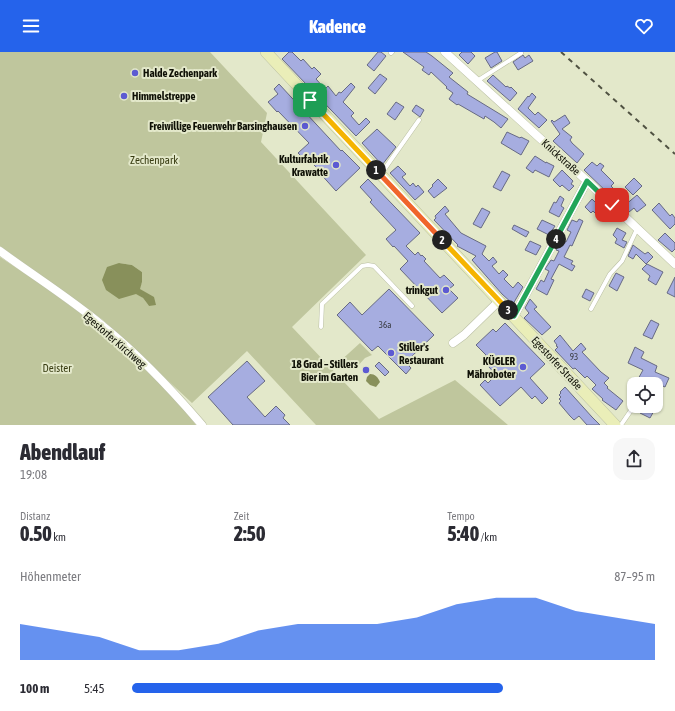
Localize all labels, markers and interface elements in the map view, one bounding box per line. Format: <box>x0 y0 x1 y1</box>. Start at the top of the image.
icon: menu <box>20 15 42 37</box>
icon: heart <box>633 15 655 37</box>
text: Kadence <box>309 16 366 37</box>
place label: Halde Zechenpark <box>143 67 217 79</box>
marker: Halde Zechenpark <box>130 68 140 78</box>
pin <box>293 83 327 117</box>
icon: arrive <box>299 89 321 111</box>
place label: Himmelstreppe <box>132 90 195 102</box>
marker: Himmelstreppe <box>119 91 129 101</box>
place label: Freiwillige Feuerwehr Barsinghausen <box>149 120 297 132</box>
marker: Freiwillige Feuerwehr Barsinghausen <box>300 121 310 131</box>
street label: Knickstraße <box>539 137 583 177</box>
place label: Kulturfabrik Krawatte <box>279 153 328 178</box>
park label: Zechenpark <box>130 154 178 166</box>
marker: Kulturfabrik Krawatte <box>331 160 341 170</box>
pin: 1 <box>366 160 386 180</box>
text: 1 <box>373 164 379 176</box>
pin <box>595 188 629 222</box>
icon: check <box>601 194 623 216</box>
pin: 4 <box>546 229 566 249</box>
pin: 2 <box>432 230 452 250</box>
text: 4 <box>553 233 559 245</box>
text: 2 <box>439 234 445 246</box>
place label: trinkgut <box>405 284 439 296</box>
marker: trinkgut <box>441 285 451 295</box>
pin: 3 <box>498 300 518 320</box>
text: 3 <box>505 304 511 316</box>
street label: Egestorfer Kirchweg <box>81 310 149 371</box>
house number: 36a <box>379 320 391 330</box>
street label: Egestorfer Straße <box>529 334 585 392</box>
place label: Stiller's Restaurant <box>399 341 444 366</box>
marker: Stiller's Restaurant <box>386 348 396 358</box>
house number: 93 <box>570 352 578 362</box>
place label: KÜGLER Mähroboter <box>467 354 516 380</box>
place label: 18 Grad – Stillers Bier im Garten <box>291 358 358 383</box>
park label: Deister <box>43 362 72 374</box>
marker: KÜGLER Mähroboter <box>518 362 528 372</box>
marker: 18 Grad – Stillers Bier im Garten <box>361 365 371 375</box>
map controls <box>627 377 663 413</box>
button: locate <box>627 377 663 413</box>
button: share <box>613 438 655 480</box>
text: Abendlauf <box>20 439 105 465</box>
text: 19:08 <box>20 467 47 482</box>
text: Distanz <box>20 510 50 522</box>
text: Zeit <box>234 510 249 522</box>
text: Tempo <box>447 510 475 522</box>
text: 0.50 <box>20 522 52 545</box>
text: 2:50 <box>234 522 265 545</box>
text: 5:40 <box>447 522 479 545</box>
text: km <box>52 531 66 543</box>
text: /km <box>479 531 497 543</box>
text: Höhenmeter <box>20 569 81 584</box>
text: 87–95 m <box>614 569 655 584</box>
text: 100 m <box>20 681 49 696</box>
text: 5:45 <box>84 681 105 696</box>

